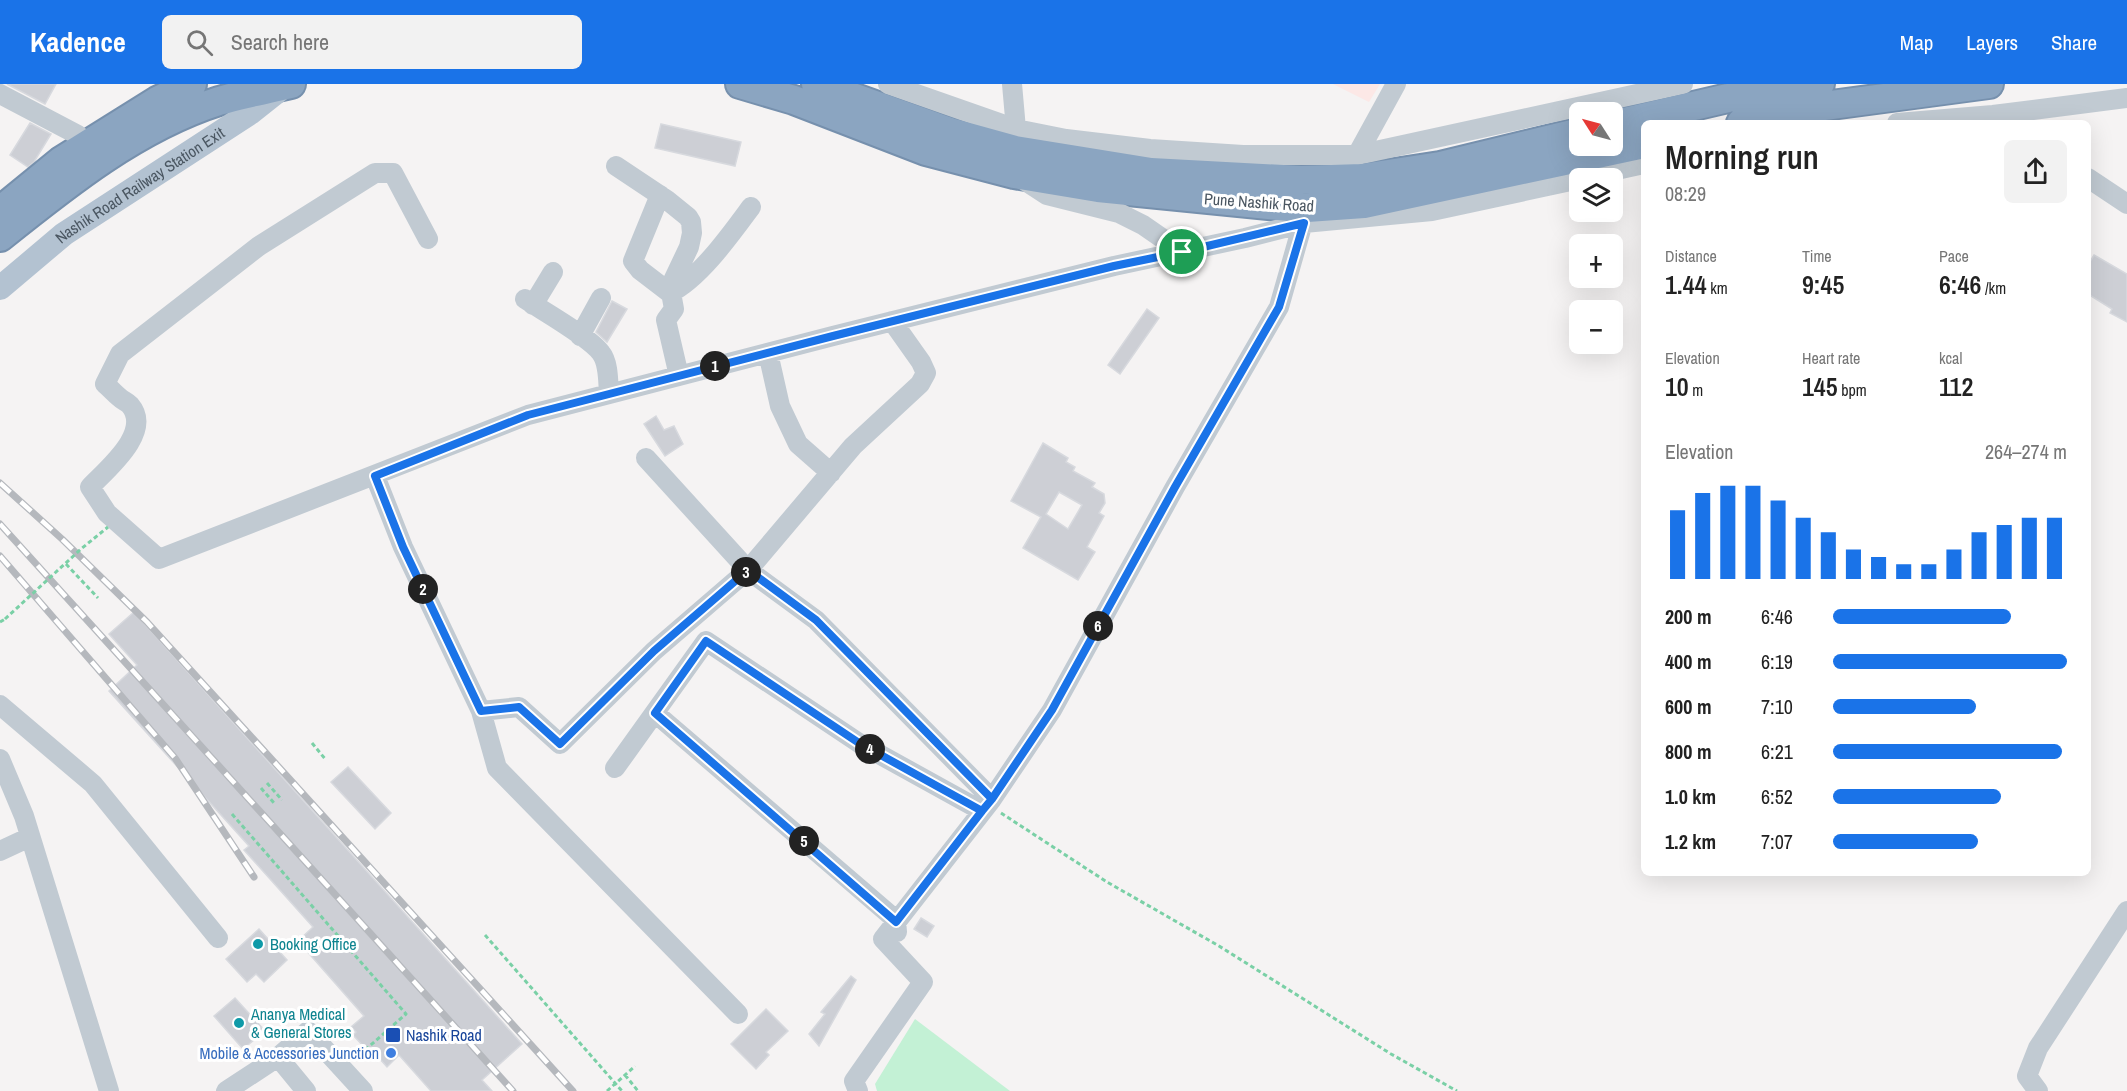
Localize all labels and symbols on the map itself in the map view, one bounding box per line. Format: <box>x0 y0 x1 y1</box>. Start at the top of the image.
north arrow <box>1569 102 1623 156</box>
street label: Nashik Road Railway Station Exit <box>50 121 229 248</box>
street label: Pune Nashik Road <box>1203 187 1315 217</box>
pin <box>1156 226 1207 277</box>
pin: 1 <box>700 351 730 381</box>
pin: 3 <box>731 557 761 587</box>
pin: 2 <box>408 574 438 604</box>
pin: 6 <box>1083 611 1113 641</box>
pin: 4 <box>855 734 885 764</box>
pin: 5 <box>789 826 819 856</box>
place label: Booking Office <box>270 933 357 955</box>
marker: Booking Office <box>251 937 265 951</box>
place label: Ananya Medical & General Stores <box>250 1003 352 1043</box>
marker: Ananya Medical & General Stores <box>232 1016 246 1030</box>
place label: Nashik Road <box>406 1024 482 1046</box>
marker: Nashik Road <box>384 1026 402 1044</box>
place label: Mobile & Accessories Junction <box>200 1042 379 1064</box>
marker: Mobile & Accessories Junction <box>384 1046 398 1060</box>

